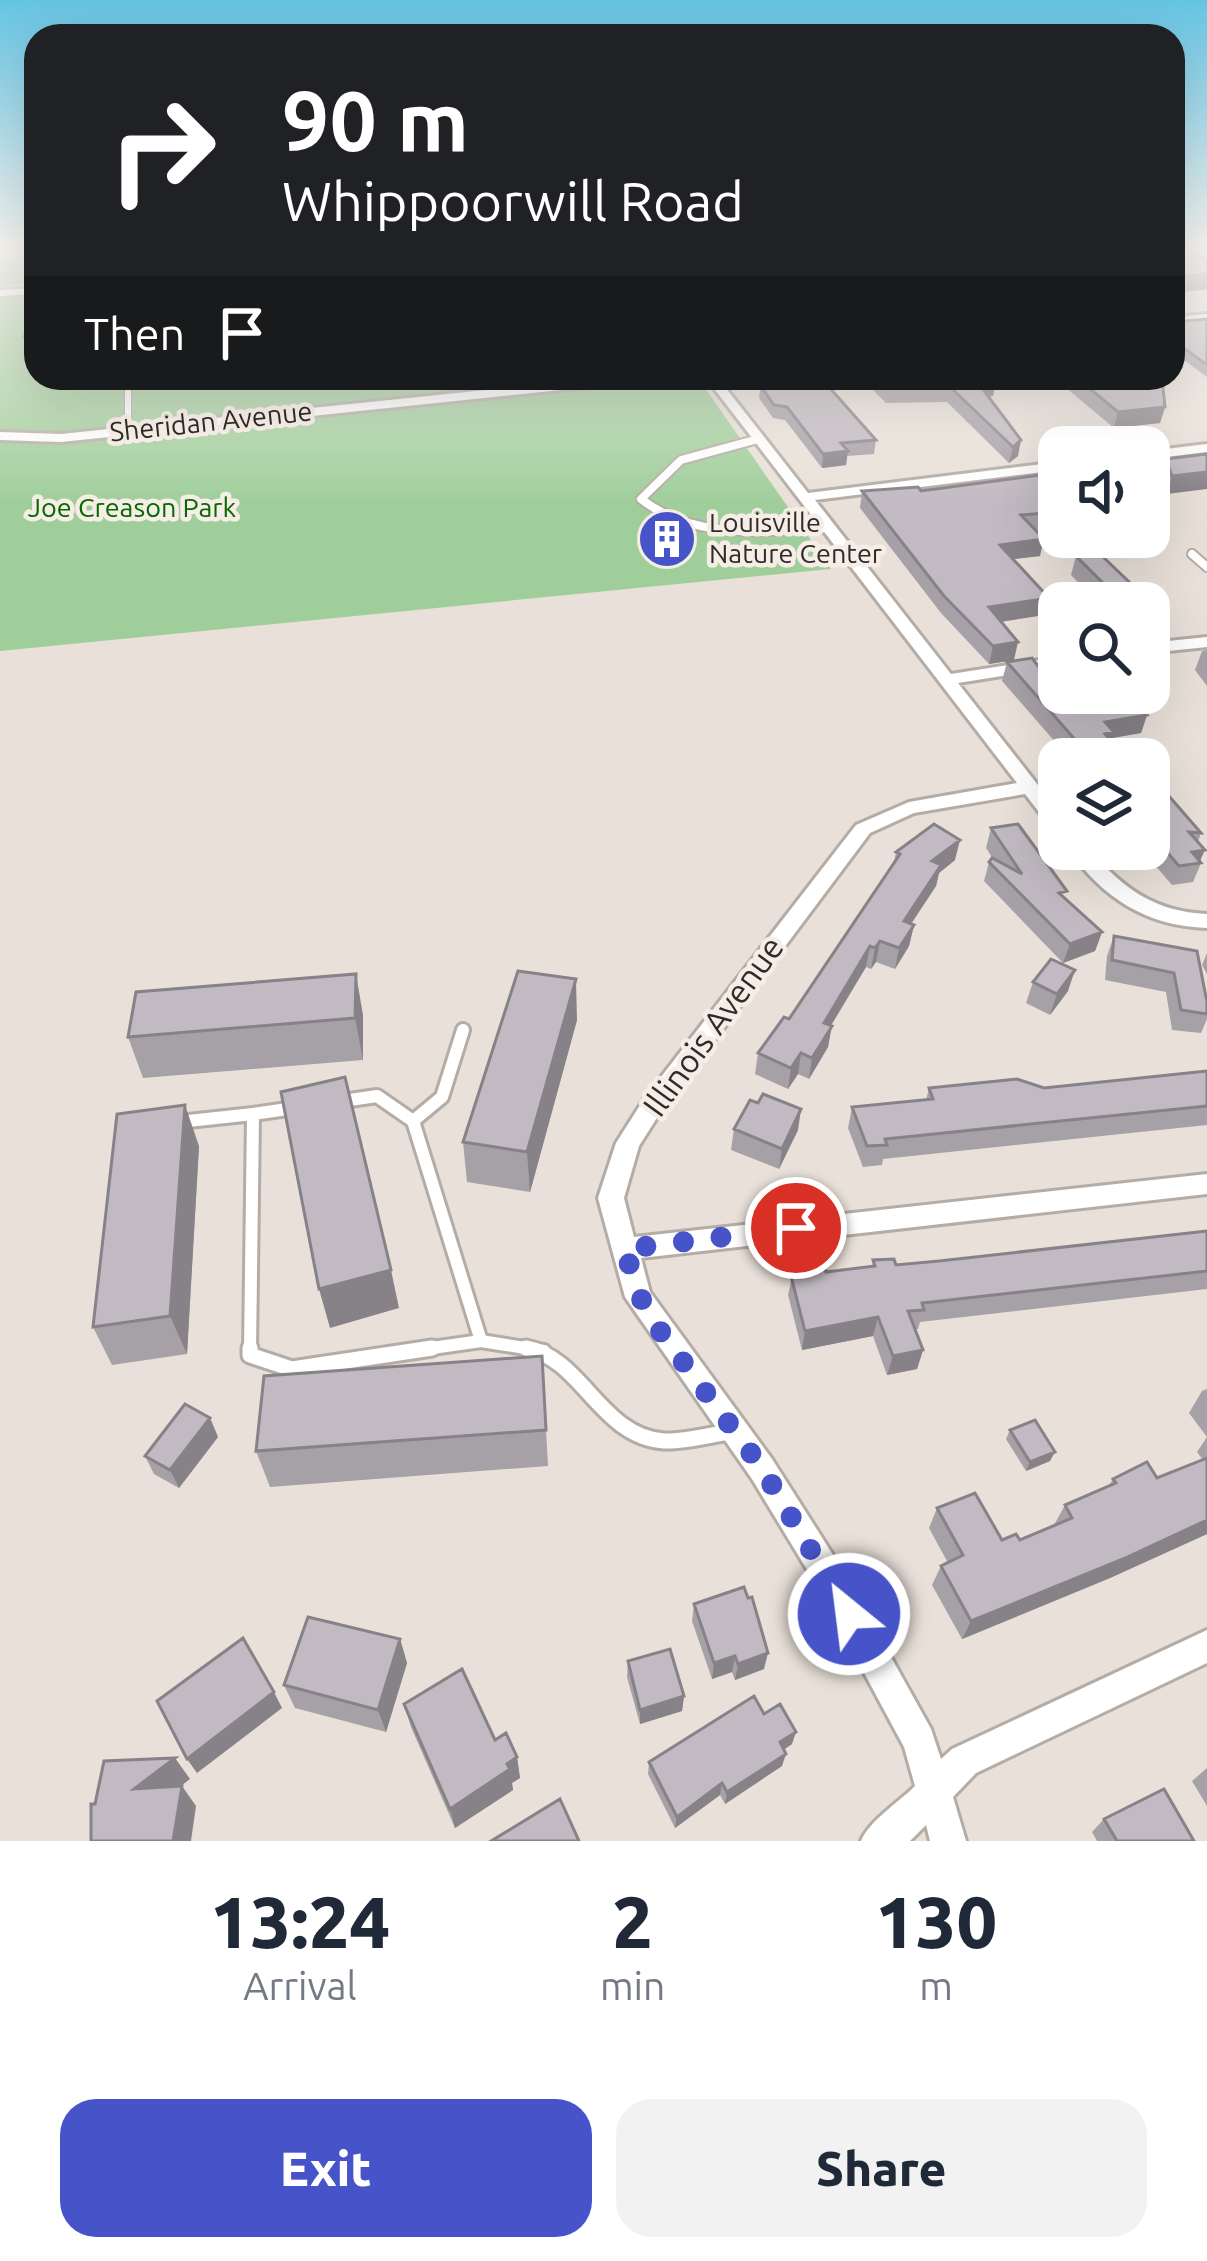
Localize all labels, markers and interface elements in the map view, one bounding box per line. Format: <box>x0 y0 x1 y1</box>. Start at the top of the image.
icon: right <box>84 72 240 228</box>
text: 90 m <box>282 73 469 167</box>
text: Whippoorwill Road <box>282 171 744 231</box>
icon: arrive <box>209 300 275 366</box>
text: Then <box>84 308 185 359</box>
street label: Sheridan Avenue <box>108 395 314 447</box>
map controls <box>1038 426 1170 870</box>
button: sound <box>1038 426 1170 558</box>
park label: Joe Creason Park <box>28 492 237 522</box>
place label: Louisville Nature Center <box>709 507 882 568</box>
building icon: Louisville Nature Center <box>636 508 698 570</box>
button: search <box>1038 582 1170 714</box>
button: layers <box>1038 738 1170 870</box>
street label: Illinois Avenue <box>635 929 790 1123</box>
pin <box>745 1177 847 1279</box>
icon: arrive <box>763 1195 829 1261</box>
position arrow <box>786 1551 912 1677</box>
text: 13:24 <box>210 1881 390 1962</box>
text: 2 <box>612 1881 653 1962</box>
text: 130 <box>875 1881 997 1962</box>
text: Arrival <box>243 1964 357 2007</box>
text: min <box>600 1964 665 2007</box>
text: m <box>919 1964 953 2007</box>
button: Exit <box>60 2099 592 2237</box>
button: Share <box>616 2099 1147 2237</box>

